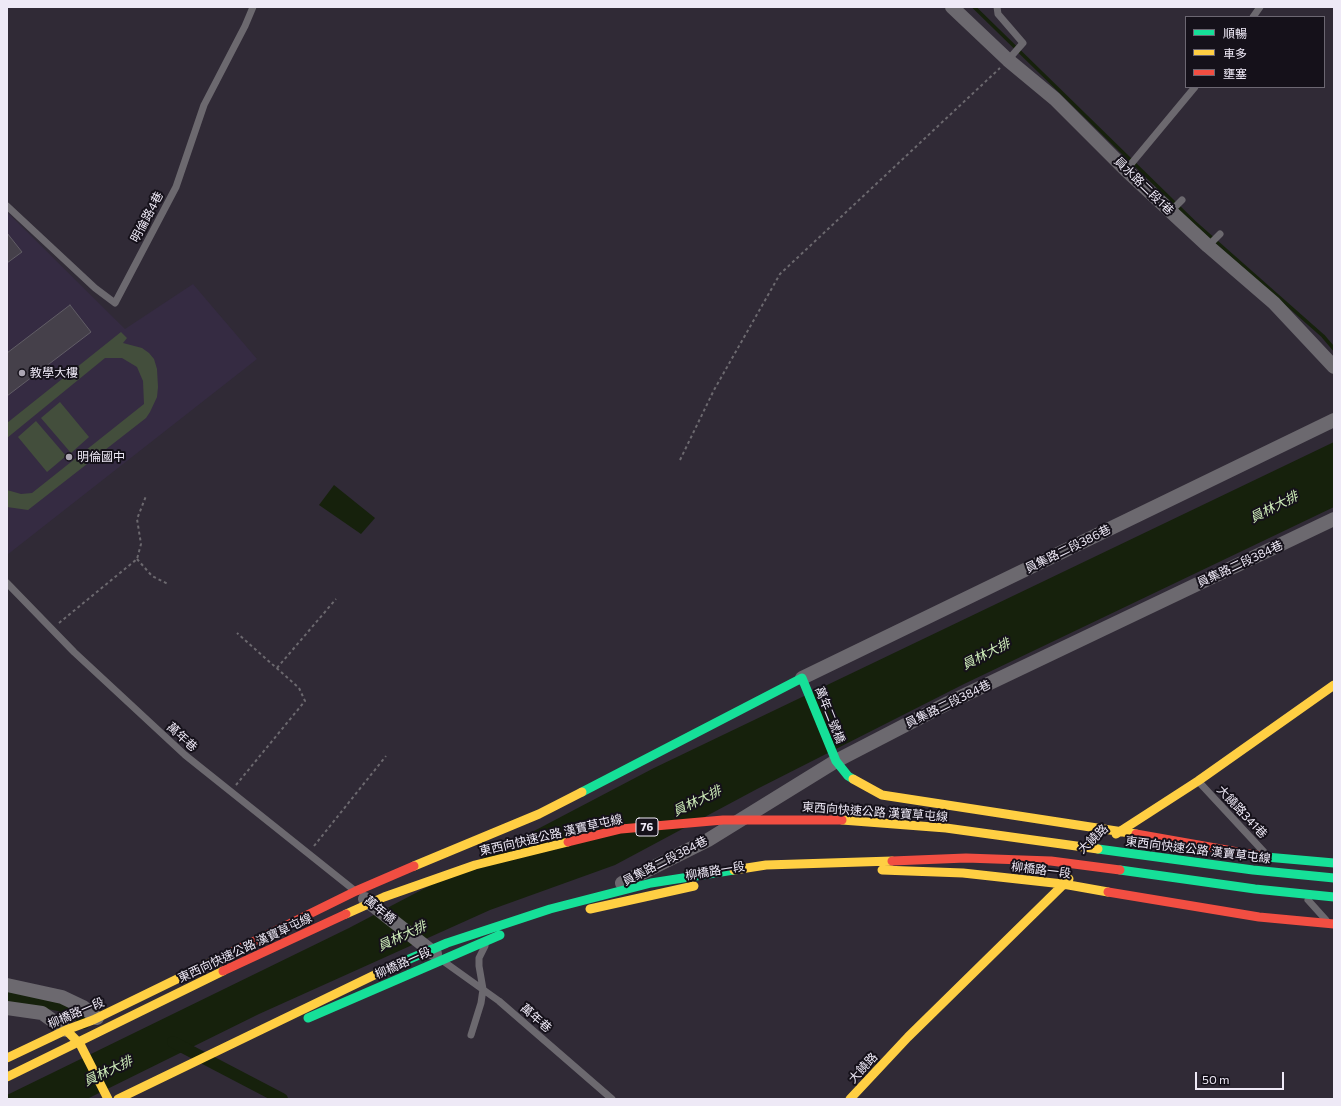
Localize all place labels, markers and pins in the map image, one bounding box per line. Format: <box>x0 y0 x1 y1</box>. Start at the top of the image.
place label: 教學大樓 <box>30 366 78 380</box>
marker: 教學大樓 <box>17 368 27 378</box>
place label: 明倫國中 <box>77 450 125 464</box>
marker: 明倫國中 <box>64 452 74 462</box>

